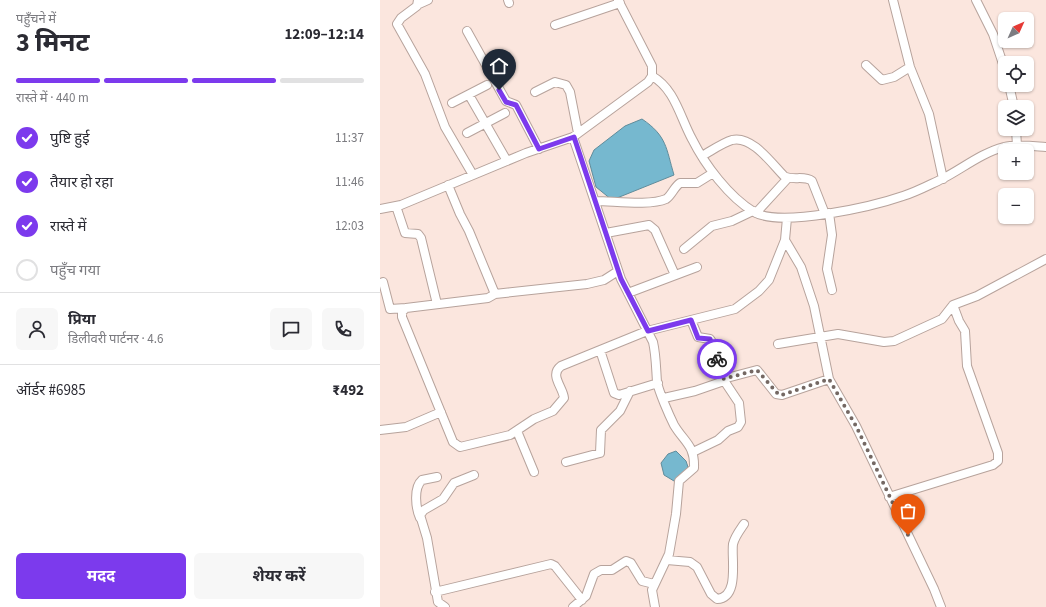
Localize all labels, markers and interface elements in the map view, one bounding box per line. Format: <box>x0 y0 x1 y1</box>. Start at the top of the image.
text: पहुँचने में <box>16 10 56 28</box>
north arrow <box>998 12 1034 48</box>
map controls <box>998 12 1034 224</box>
text: 3 मिनट <box>16 24 90 61</box>
text: 12:09–12:14 <box>284 24 364 45</box>
pin <box>482 49 516 90</box>
icon: home <box>488 55 510 77</box>
button: locate <box>998 56 1034 92</box>
text: रास्ते में · 440 m <box>16 89 89 107</box>
button: layers <box>998 100 1034 136</box>
icon: check <box>16 127 38 149</box>
text: पुष्टि हुई <box>50 128 90 149</box>
text: 11:37 <box>335 129 364 147</box>
button: + <box>998 144 1034 180</box>
icon: check <box>16 171 38 193</box>
text: तैयार हो रहा <box>50 172 113 193</box>
text: 11:46 <box>335 173 364 191</box>
button: − <box>998 188 1034 224</box>
icon: check <box>16 215 38 237</box>
text: रास्ते में <box>50 216 86 237</box>
text: 12:03 <box>335 217 364 235</box>
text: पहुँच गया <box>50 260 100 281</box>
button: person <box>16 308 58 350</box>
button: chat <box>270 308 312 350</box>
button: phone <box>322 308 364 350</box>
text: प्रिया <box>68 309 96 330</box>
text: डिलीवरी पार्टनर · 4.6 <box>68 330 163 348</box>
courier <box>697 339 737 379</box>
icon: bike <box>706 348 728 370</box>
text: ऑर्डर #6985 <box>16 380 86 401</box>
text: ₹492 <box>332 380 364 401</box>
pin <box>891 494 925 535</box>
icon: bag <box>897 500 919 522</box>
button: मदद <box>16 553 186 599</box>
button: शेयर करें <box>194 553 364 599</box>

